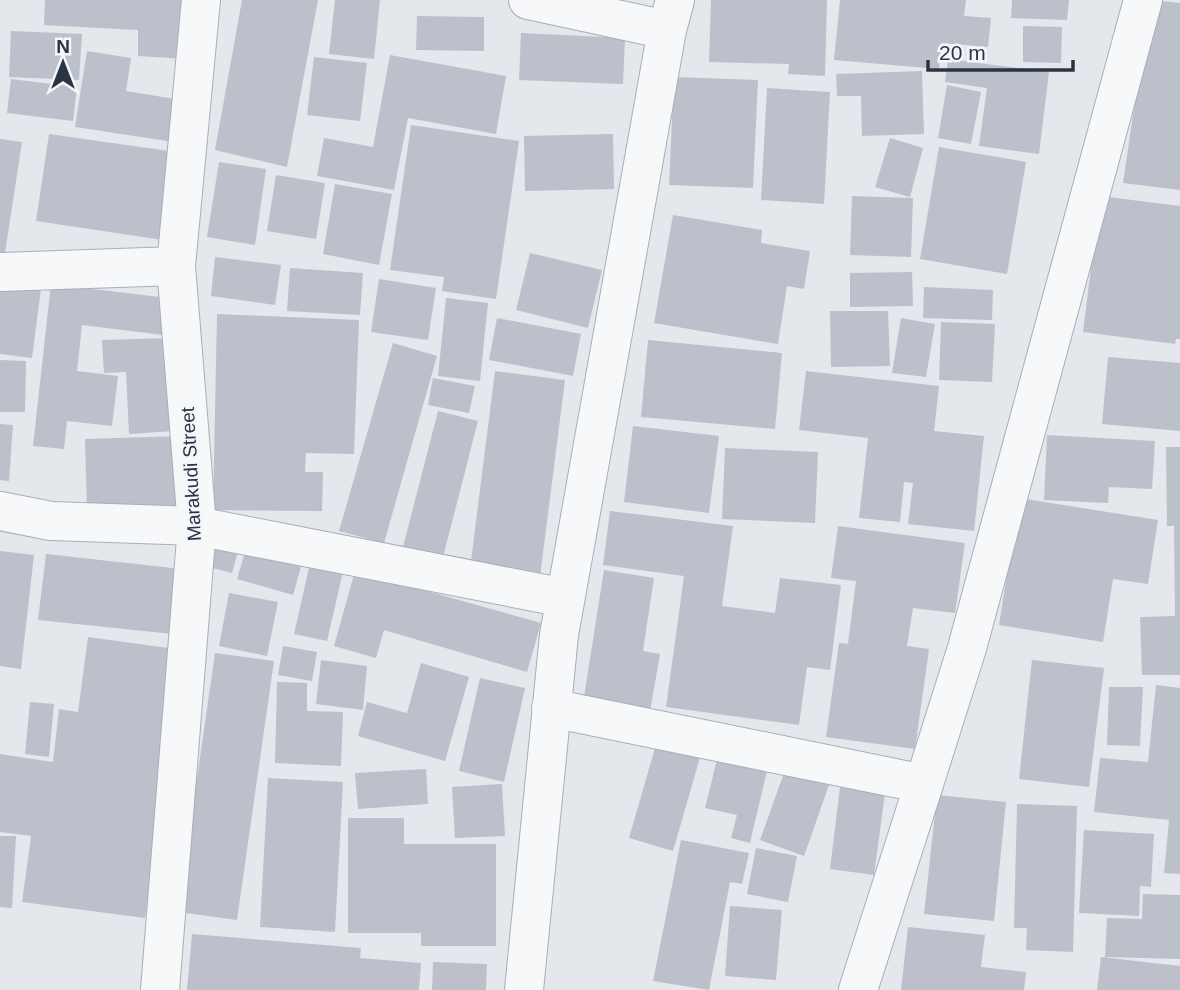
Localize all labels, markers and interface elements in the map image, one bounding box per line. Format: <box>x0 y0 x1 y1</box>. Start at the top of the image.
north arrow <box>28 28 98 98</box>
scale bar <box>928 28 1073 72</box>
text: N <box>56 36 70 57</box>
text: 20 m <box>939 41 986 64</box>
street label: Marakudi Street <box>177 406 205 542</box>

